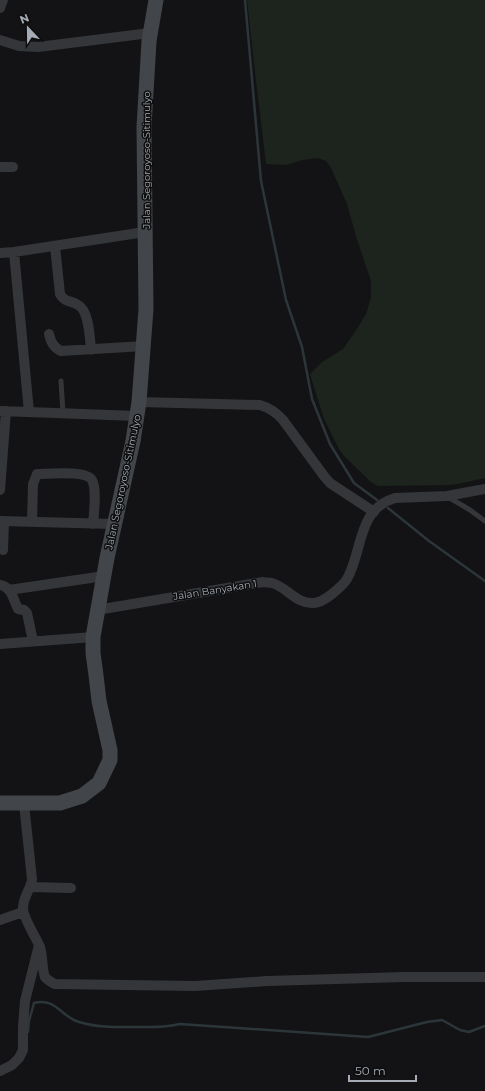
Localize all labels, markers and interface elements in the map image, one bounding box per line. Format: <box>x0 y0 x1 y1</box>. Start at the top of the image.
north arrow <box>8 8 48 48</box>
text: N <box>18 11 31 27</box>
street label: Jalan Segoroyoso-Sitimulyo <box>140 91 153 230</box>
street label: Jalan Segoroyoso-Sitimulyo <box>102 413 144 552</box>
street label: Jalan Banyakan 1 <box>171 577 258 603</box>
scale bar <box>349 1057 416 1083</box>
text: 50 m <box>355 1063 386 1078</box>

